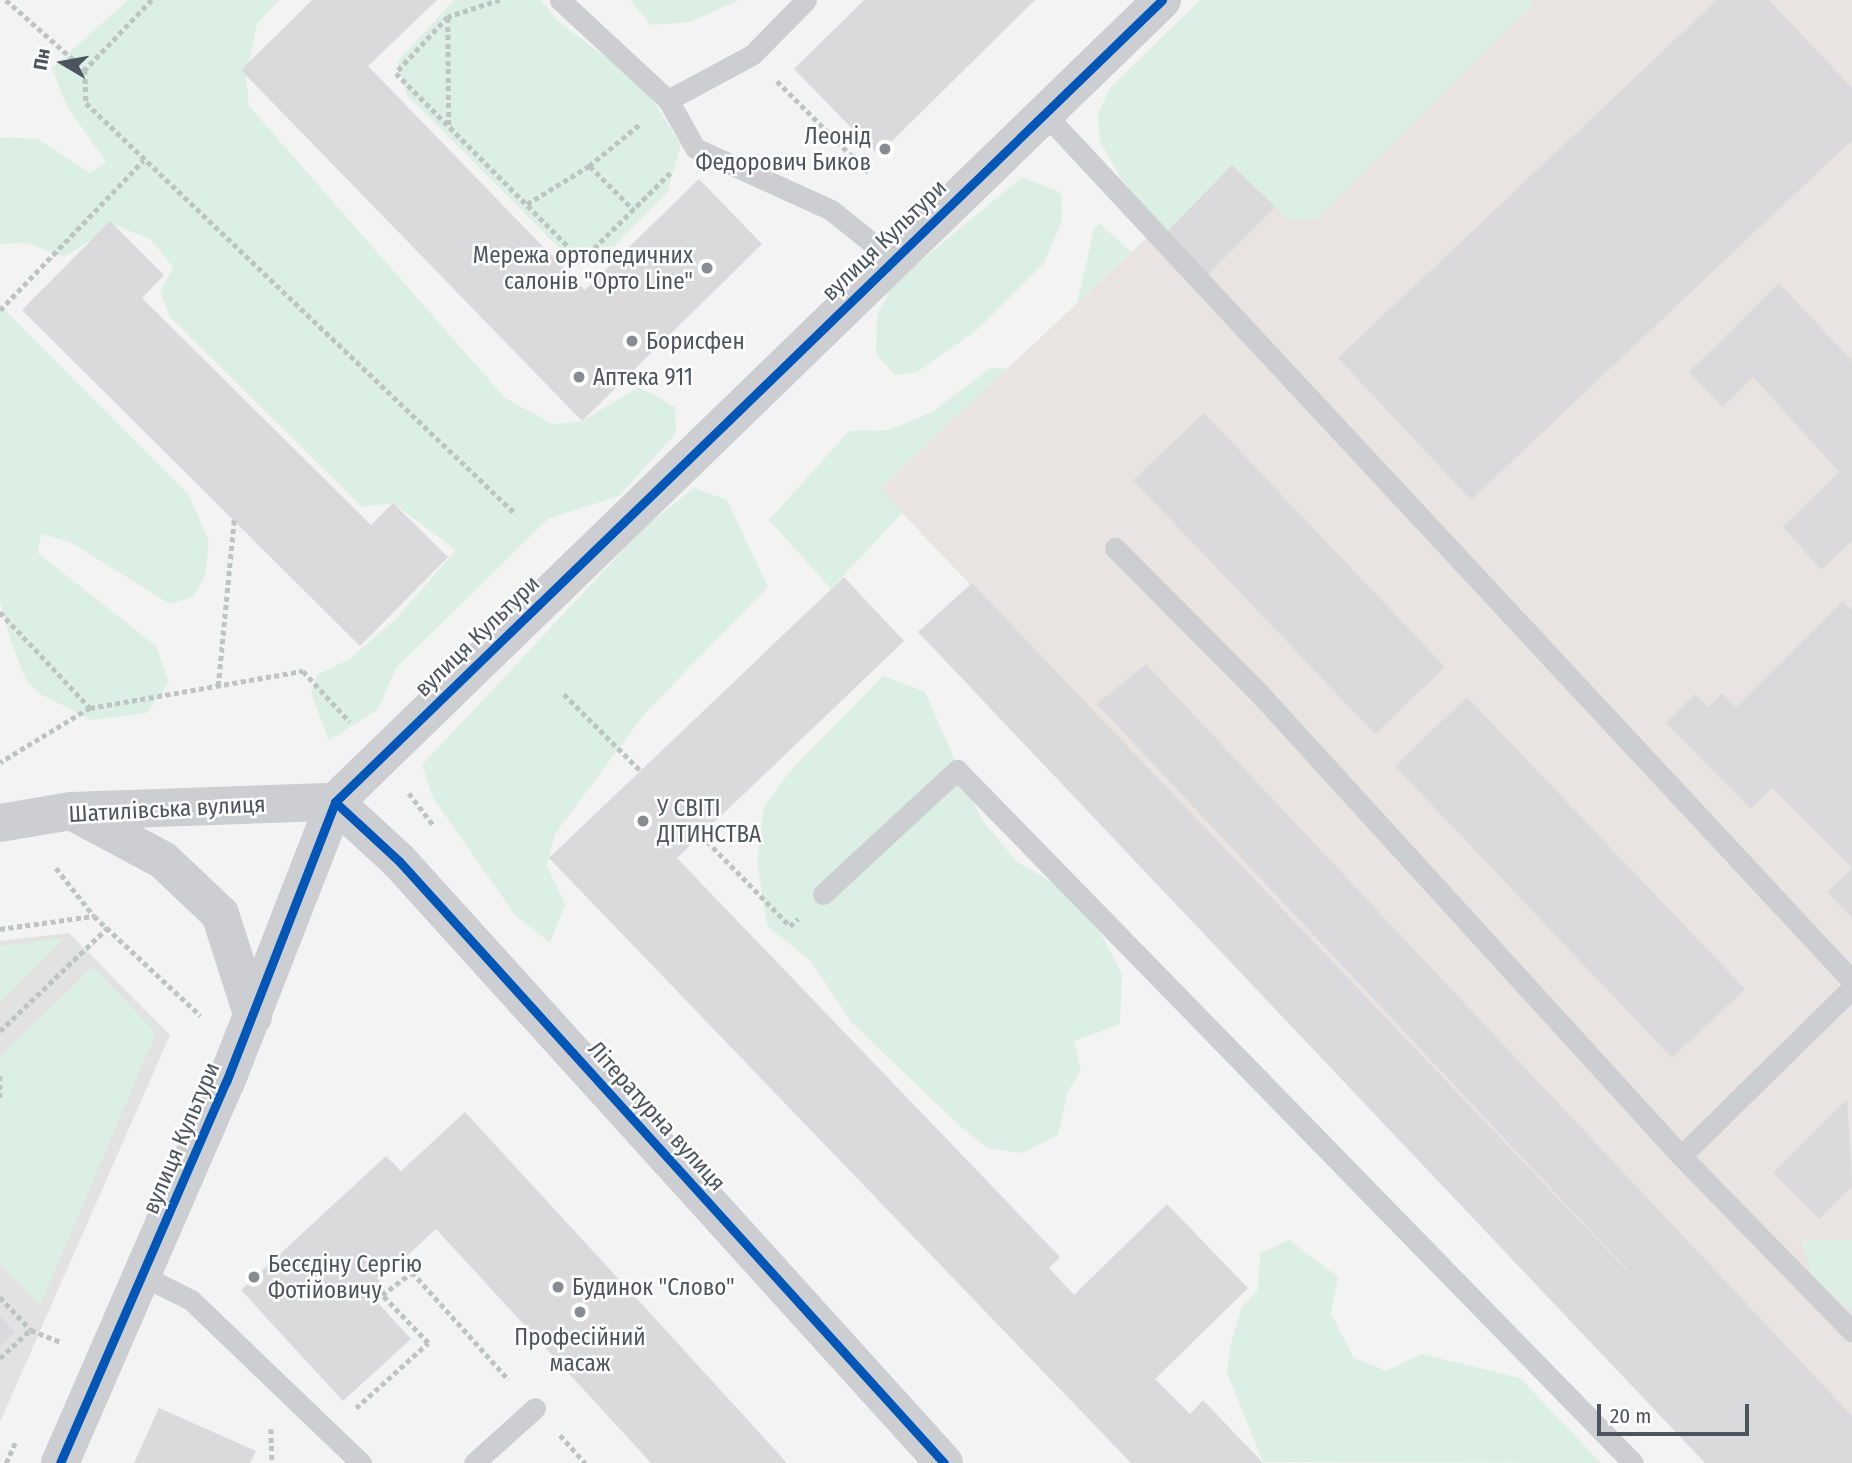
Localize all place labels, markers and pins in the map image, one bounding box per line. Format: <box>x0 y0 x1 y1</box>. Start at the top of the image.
place label: Леонід Федорович Биков <box>696 122 871 176</box>
marker: Леонід Федорович Биков <box>877 141 893 157</box>
place label: Мережа ортопедичних салонiв "Орто Line" <box>473 241 693 295</box>
marker: Мережа ортопедичних салонiв "Орто Line" <box>699 260 715 276</box>
place label: Борисфен <box>646 327 745 355</box>
marker: Борисфен <box>624 333 640 349</box>
place label: Аптека 911 <box>593 363 693 391</box>
marker: Аптека 911 <box>571 369 587 385</box>
place label: У СВІТІ ДІТИНСТВА <box>657 794 761 848</box>
marker: У СВІТІ ДІТИНСТВА <box>635 813 651 829</box>
place label: Бесєдіну Сергію Фотійовичу <box>268 1250 422 1304</box>
marker: Бесєдіну Сергію Фотійовичу <box>246 1269 262 1285</box>
place label: Будинок "Слово" <box>572 1273 735 1301</box>
marker: Будинок "Слово" <box>550 1279 566 1295</box>
marker: Професійний масаж <box>572 1304 588 1320</box>
place label: Професійний масаж <box>514 1323 646 1377</box>

